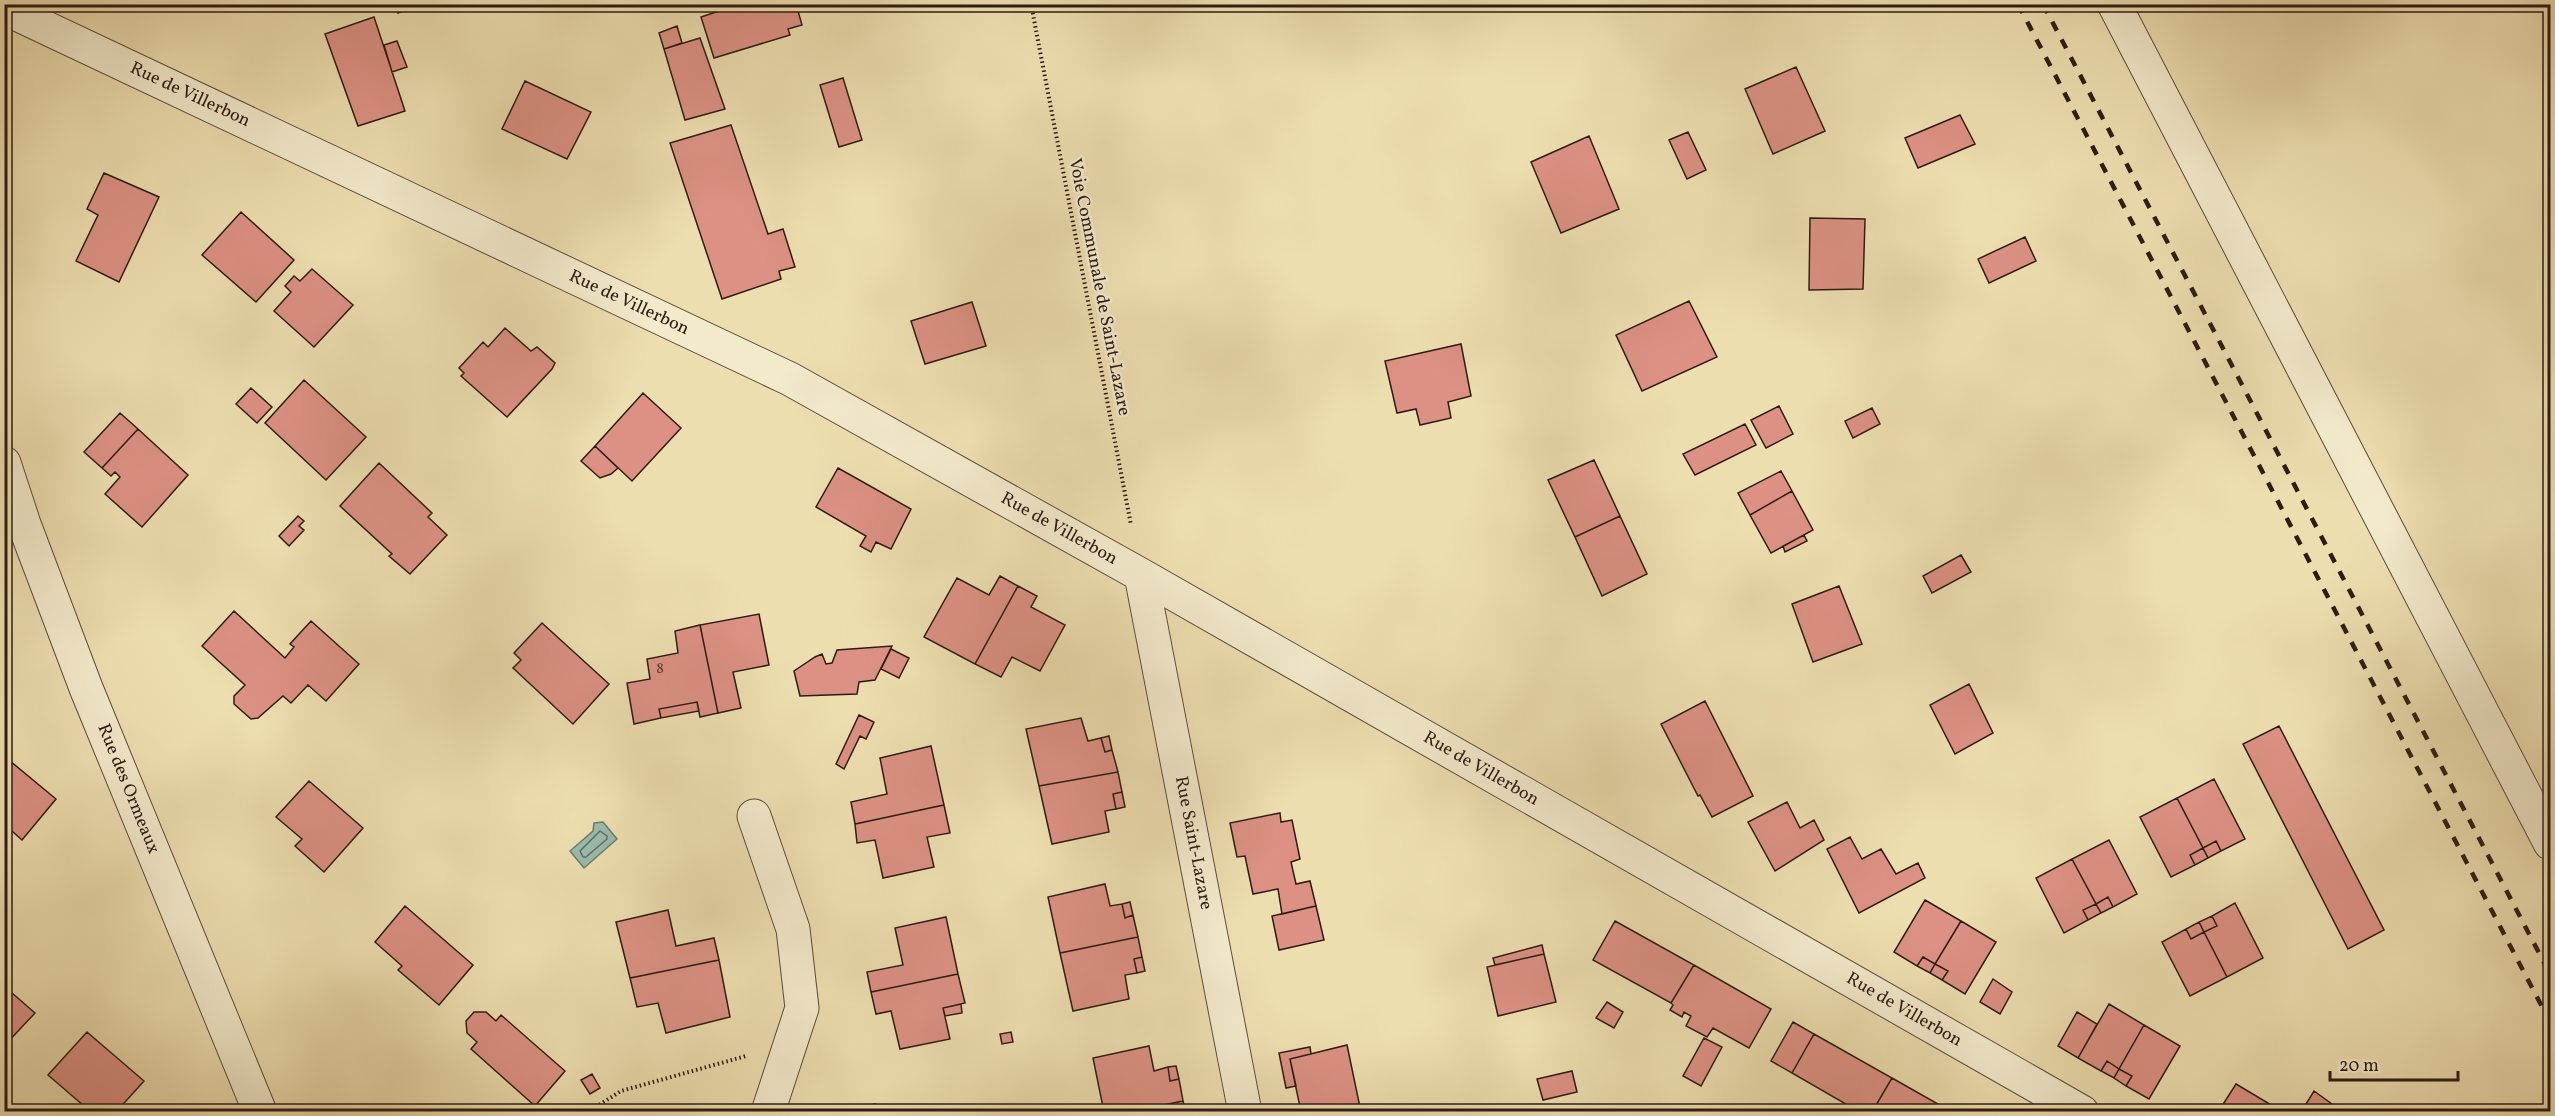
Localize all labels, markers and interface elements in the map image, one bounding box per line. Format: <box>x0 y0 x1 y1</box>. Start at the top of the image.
street label: Rue de Villerbon <box>126 56 255 134</box>
street label: Voie Communale de Saint-Lazare <box>1062 156 1136 418</box>
street label: Rue de Villerbon <box>565 264 694 342</box>
street label: Rue de Villerbon <box>996 487 1122 572</box>
house number: 8 <box>656 659 664 680</box>
street label: Rue des Ormeaux <box>91 720 165 858</box>
street label: Rue de Villerbon <box>1418 726 1544 813</box>
street label: Rue Saint-Lazare <box>1168 774 1218 912</box>
street label: Rue de Villerbon <box>1841 967 1967 1054</box>
scale bar <box>2330 1044 2458 1082</box>
text: 20 m <box>2339 1054 2379 1079</box>

